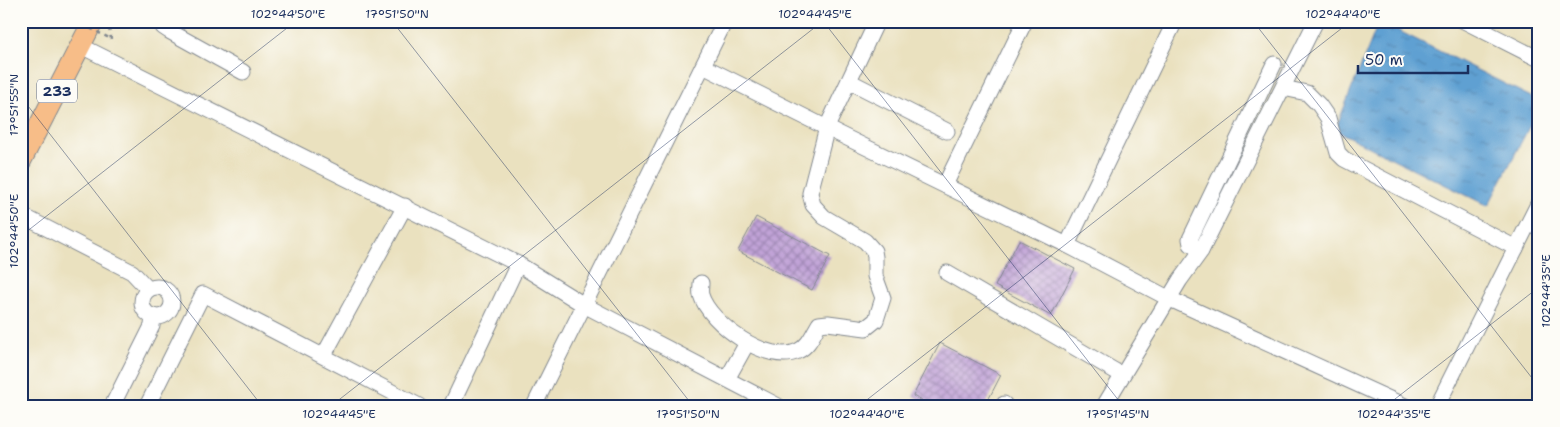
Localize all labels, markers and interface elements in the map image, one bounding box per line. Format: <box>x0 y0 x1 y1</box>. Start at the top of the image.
text: 102°44'50"E <box>251 6 325 22</box>
text: 17°51'50"N <box>365 6 429 22</box>
text: 102°44'45"E <box>778 6 852 22</box>
text: 102°44'40"E <box>1306 6 1380 22</box>
scale bar <box>1358 42 1468 74</box>
text: 50 m <box>1365 50 1403 70</box>
text: 17°51'55"N <box>6 74 22 136</box>
road number: 233 <box>37 80 77 102</box>
text: 102°44'50"E <box>6 194 22 268</box>
text: 102°44'35"E <box>1538 254 1554 328</box>
text: 102°44'45"E <box>302 406 376 422</box>
text: 17°51'50"N <box>656 406 720 422</box>
text: 102°44'40"E <box>830 406 904 422</box>
text: 17°51'45"N <box>1087 406 1149 422</box>
text: 102°44'35"E <box>1357 406 1431 422</box>

